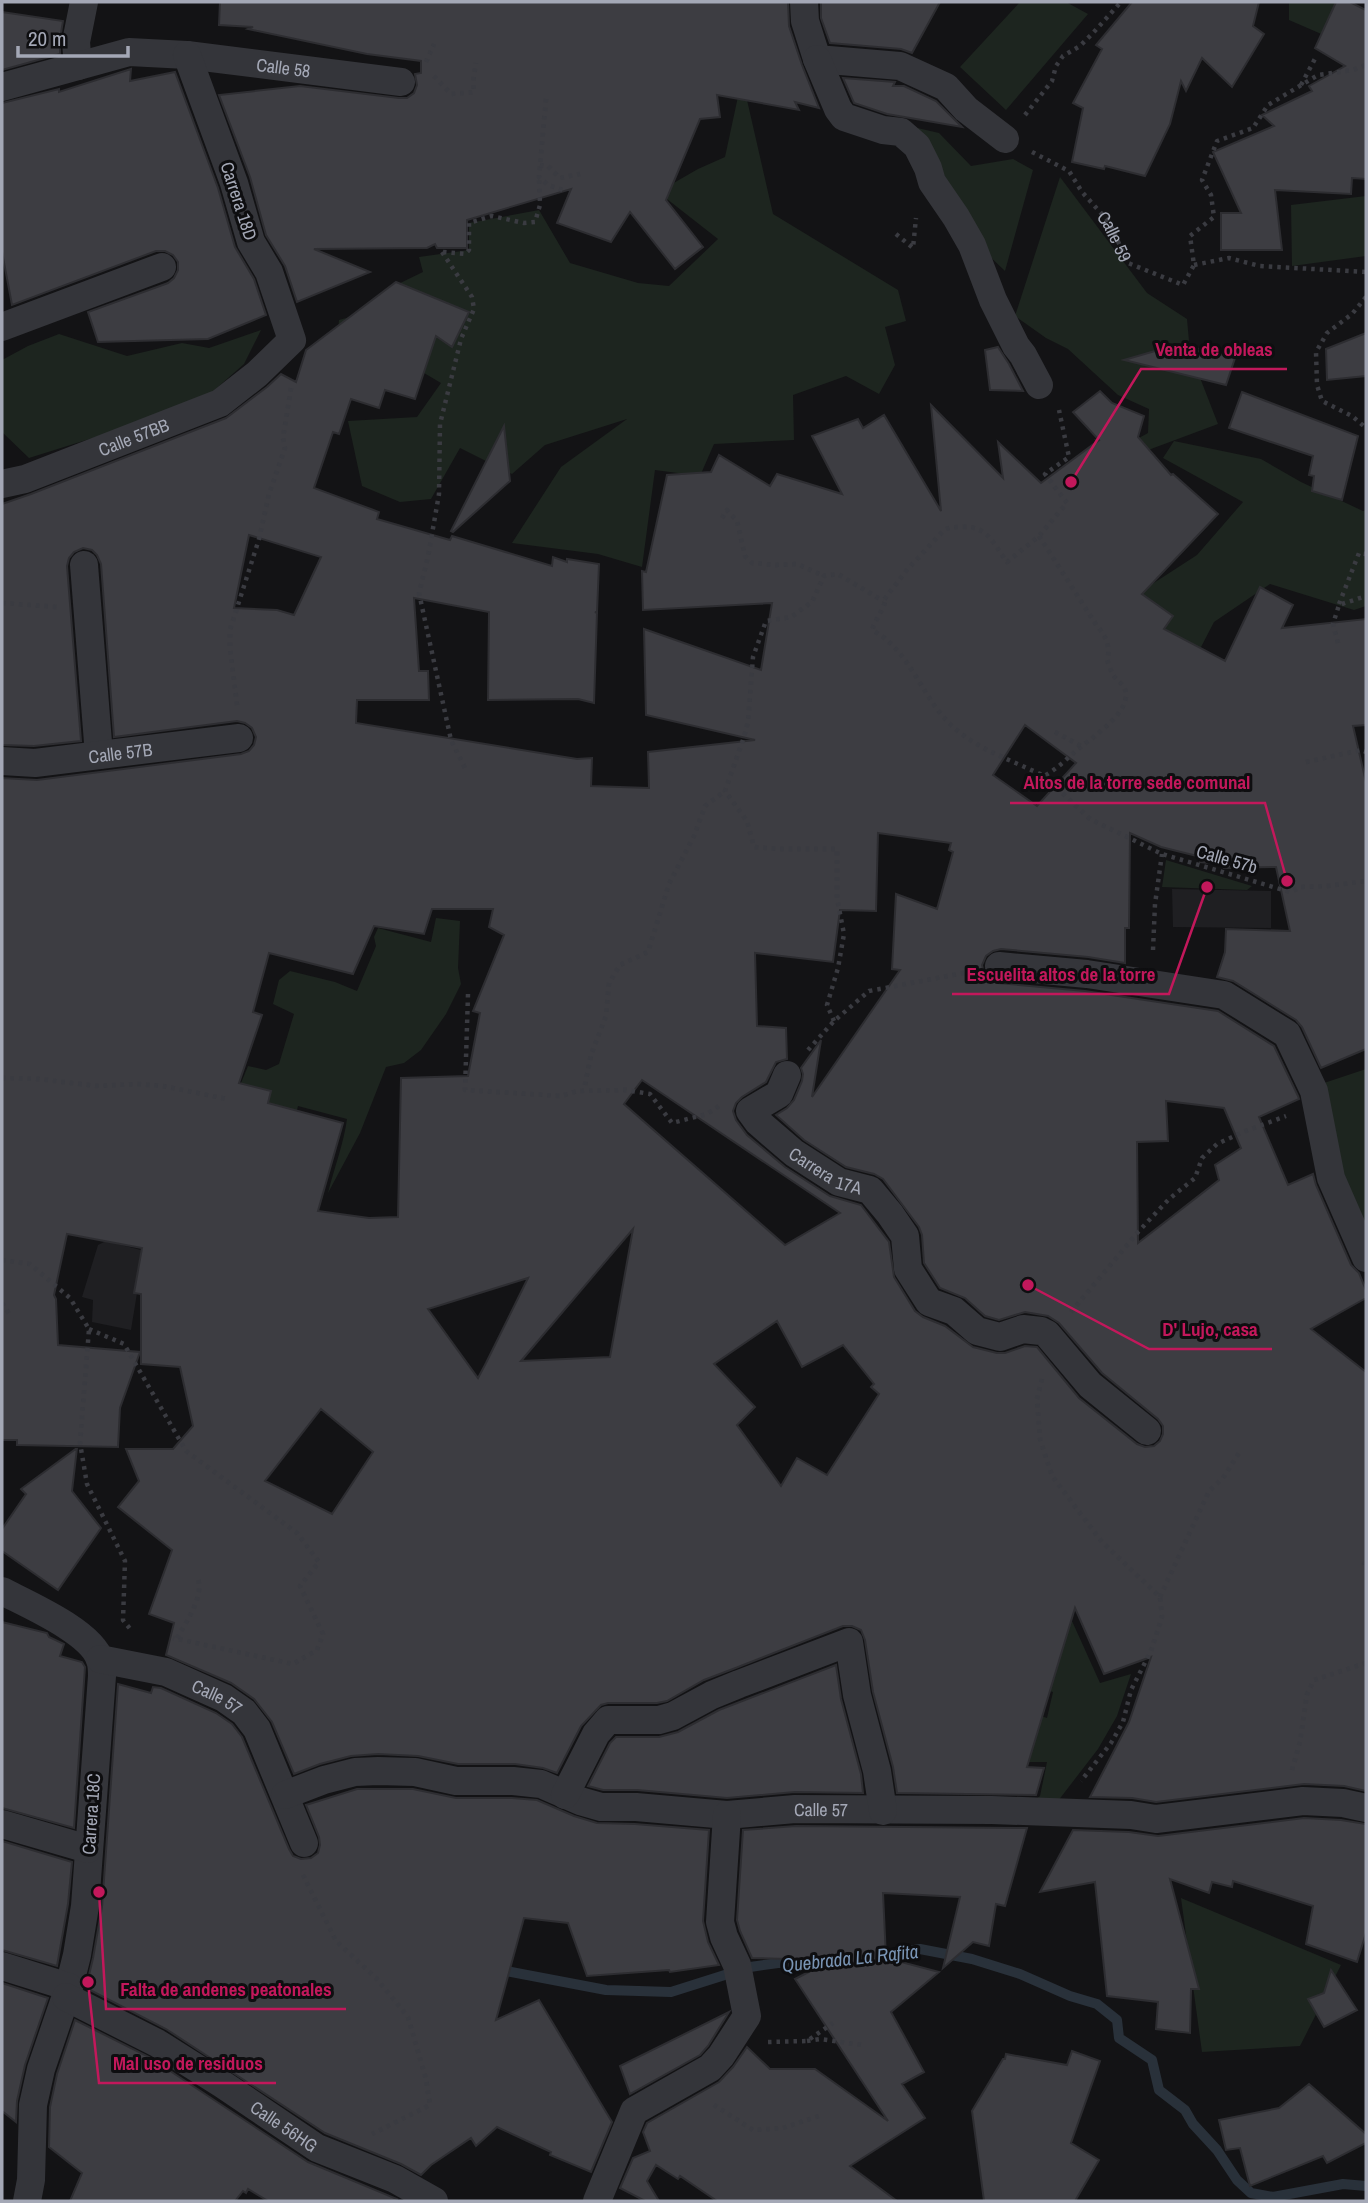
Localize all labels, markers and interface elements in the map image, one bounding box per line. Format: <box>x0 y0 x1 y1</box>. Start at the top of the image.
scale bar <box>18 14 128 58</box>
text: 20 m <box>28 24 66 53</box>
street label: Calle 58 <box>255 51 312 83</box>
street label: Carrera 18D <box>215 159 263 243</box>
street label: Calle 59 <box>1092 205 1138 266</box>
callout: Venta de obleas <box>1141 329 1287 369</box>
text: Venta de obleas <box>1155 336 1273 362</box>
street label: Calle 57BB <box>95 412 173 462</box>
street label: Calle 57B <box>87 736 154 769</box>
callout: Altos de la torre sede comunal <box>1010 763 1265 803</box>
text: Altos de la torre sede comunal <box>1024 769 1250 795</box>
street label: Calle 57b <box>1194 838 1260 880</box>
callout: Escuelita altos de la torre <box>952 954 1169 994</box>
text: Escuelita altos de la torre <box>967 961 1156 987</box>
street label: Carrera 17A <box>784 1141 865 1200</box>
callout: D' Lujo, casa <box>1149 1309 1272 1349</box>
text: D' Lujo, casa <box>1162 1316 1258 1342</box>
street label: Calle 57 <box>188 1673 248 1720</box>
street label: Carrera 18C <box>76 1773 106 1855</box>
street label: Calle 57 <box>794 1796 848 1822</box>
water label: Quebrada La Rafita <box>781 1938 920 1978</box>
callout: Falta de andenes peatonales <box>106 1969 346 2009</box>
text: Falta de andenes peatonales <box>120 1976 332 2002</box>
callout: Mal uso de residuos <box>99 2043 276 2083</box>
text: Mal uso de residuos <box>113 2050 263 2076</box>
street label: Calle 56HG <box>246 2094 323 2158</box>

